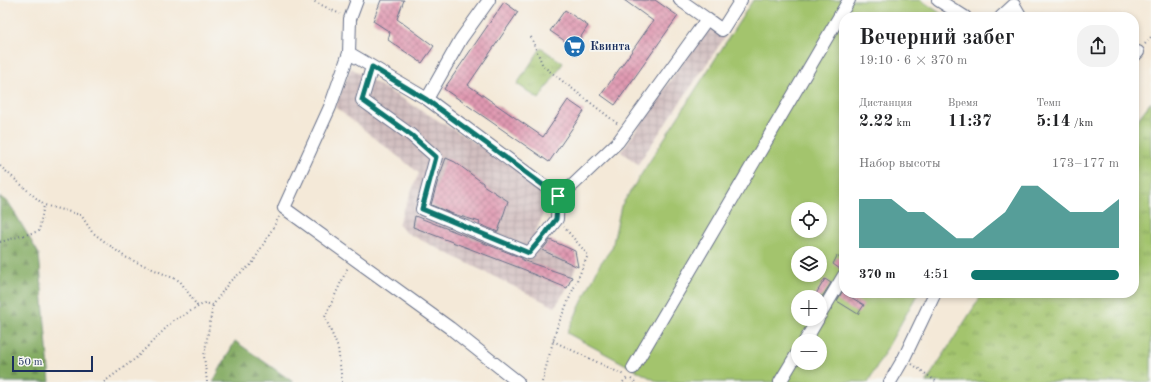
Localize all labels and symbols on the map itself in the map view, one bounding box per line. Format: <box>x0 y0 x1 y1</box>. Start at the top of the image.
supermarket icon: Квинта <box>561 34 587 60</box>
place label: Квинта <box>590 41 630 53</box>
pin <box>541 179 575 213</box>
scale bar <box>12 354 93 373</box>

